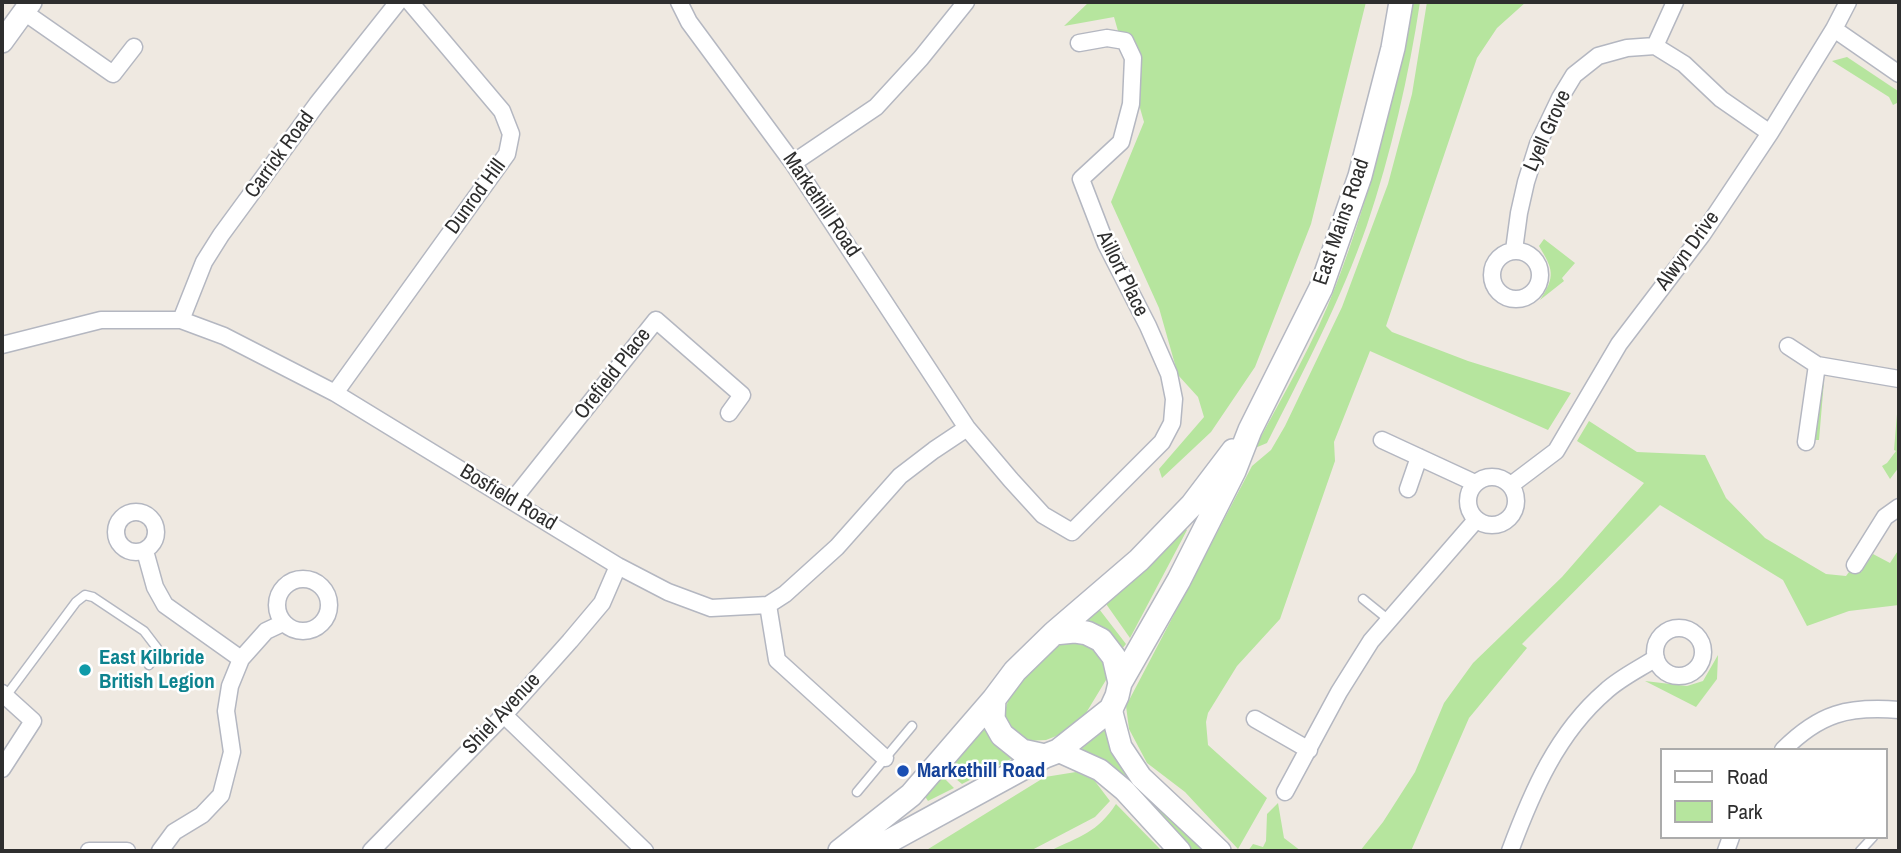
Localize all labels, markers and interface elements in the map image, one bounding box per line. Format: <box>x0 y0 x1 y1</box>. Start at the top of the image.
street label: Lyell Grove <box>1519 86 1577 176</box>
street label: Carrick Road <box>240 107 320 203</box>
street label: Markethill Road <box>777 148 865 262</box>
street label: Dunrod Hill <box>440 155 512 239</box>
street label: East Mains Road <box>1309 155 1375 289</box>
street label: Alwyn Drive <box>1651 206 1725 296</box>
street label: Aillort Place <box>1091 227 1153 321</box>
street label: Orefield Place <box>569 323 657 425</box>
street label: Bosfield Road <box>455 459 561 537</box>
place label: East Kilbride British Legion <box>99 645 215 695</box>
marker: East Kilbride British Legion <box>77 662 93 678</box>
street label: Shiel Avenue <box>458 668 546 760</box>
legend <box>1660 748 1887 839</box>
place label: Markethill Road <box>917 758 1045 784</box>
text: Road <box>1727 762 1768 791</box>
marker: Markethill Road <box>895 763 911 779</box>
text: Park <box>1727 797 1762 826</box>

